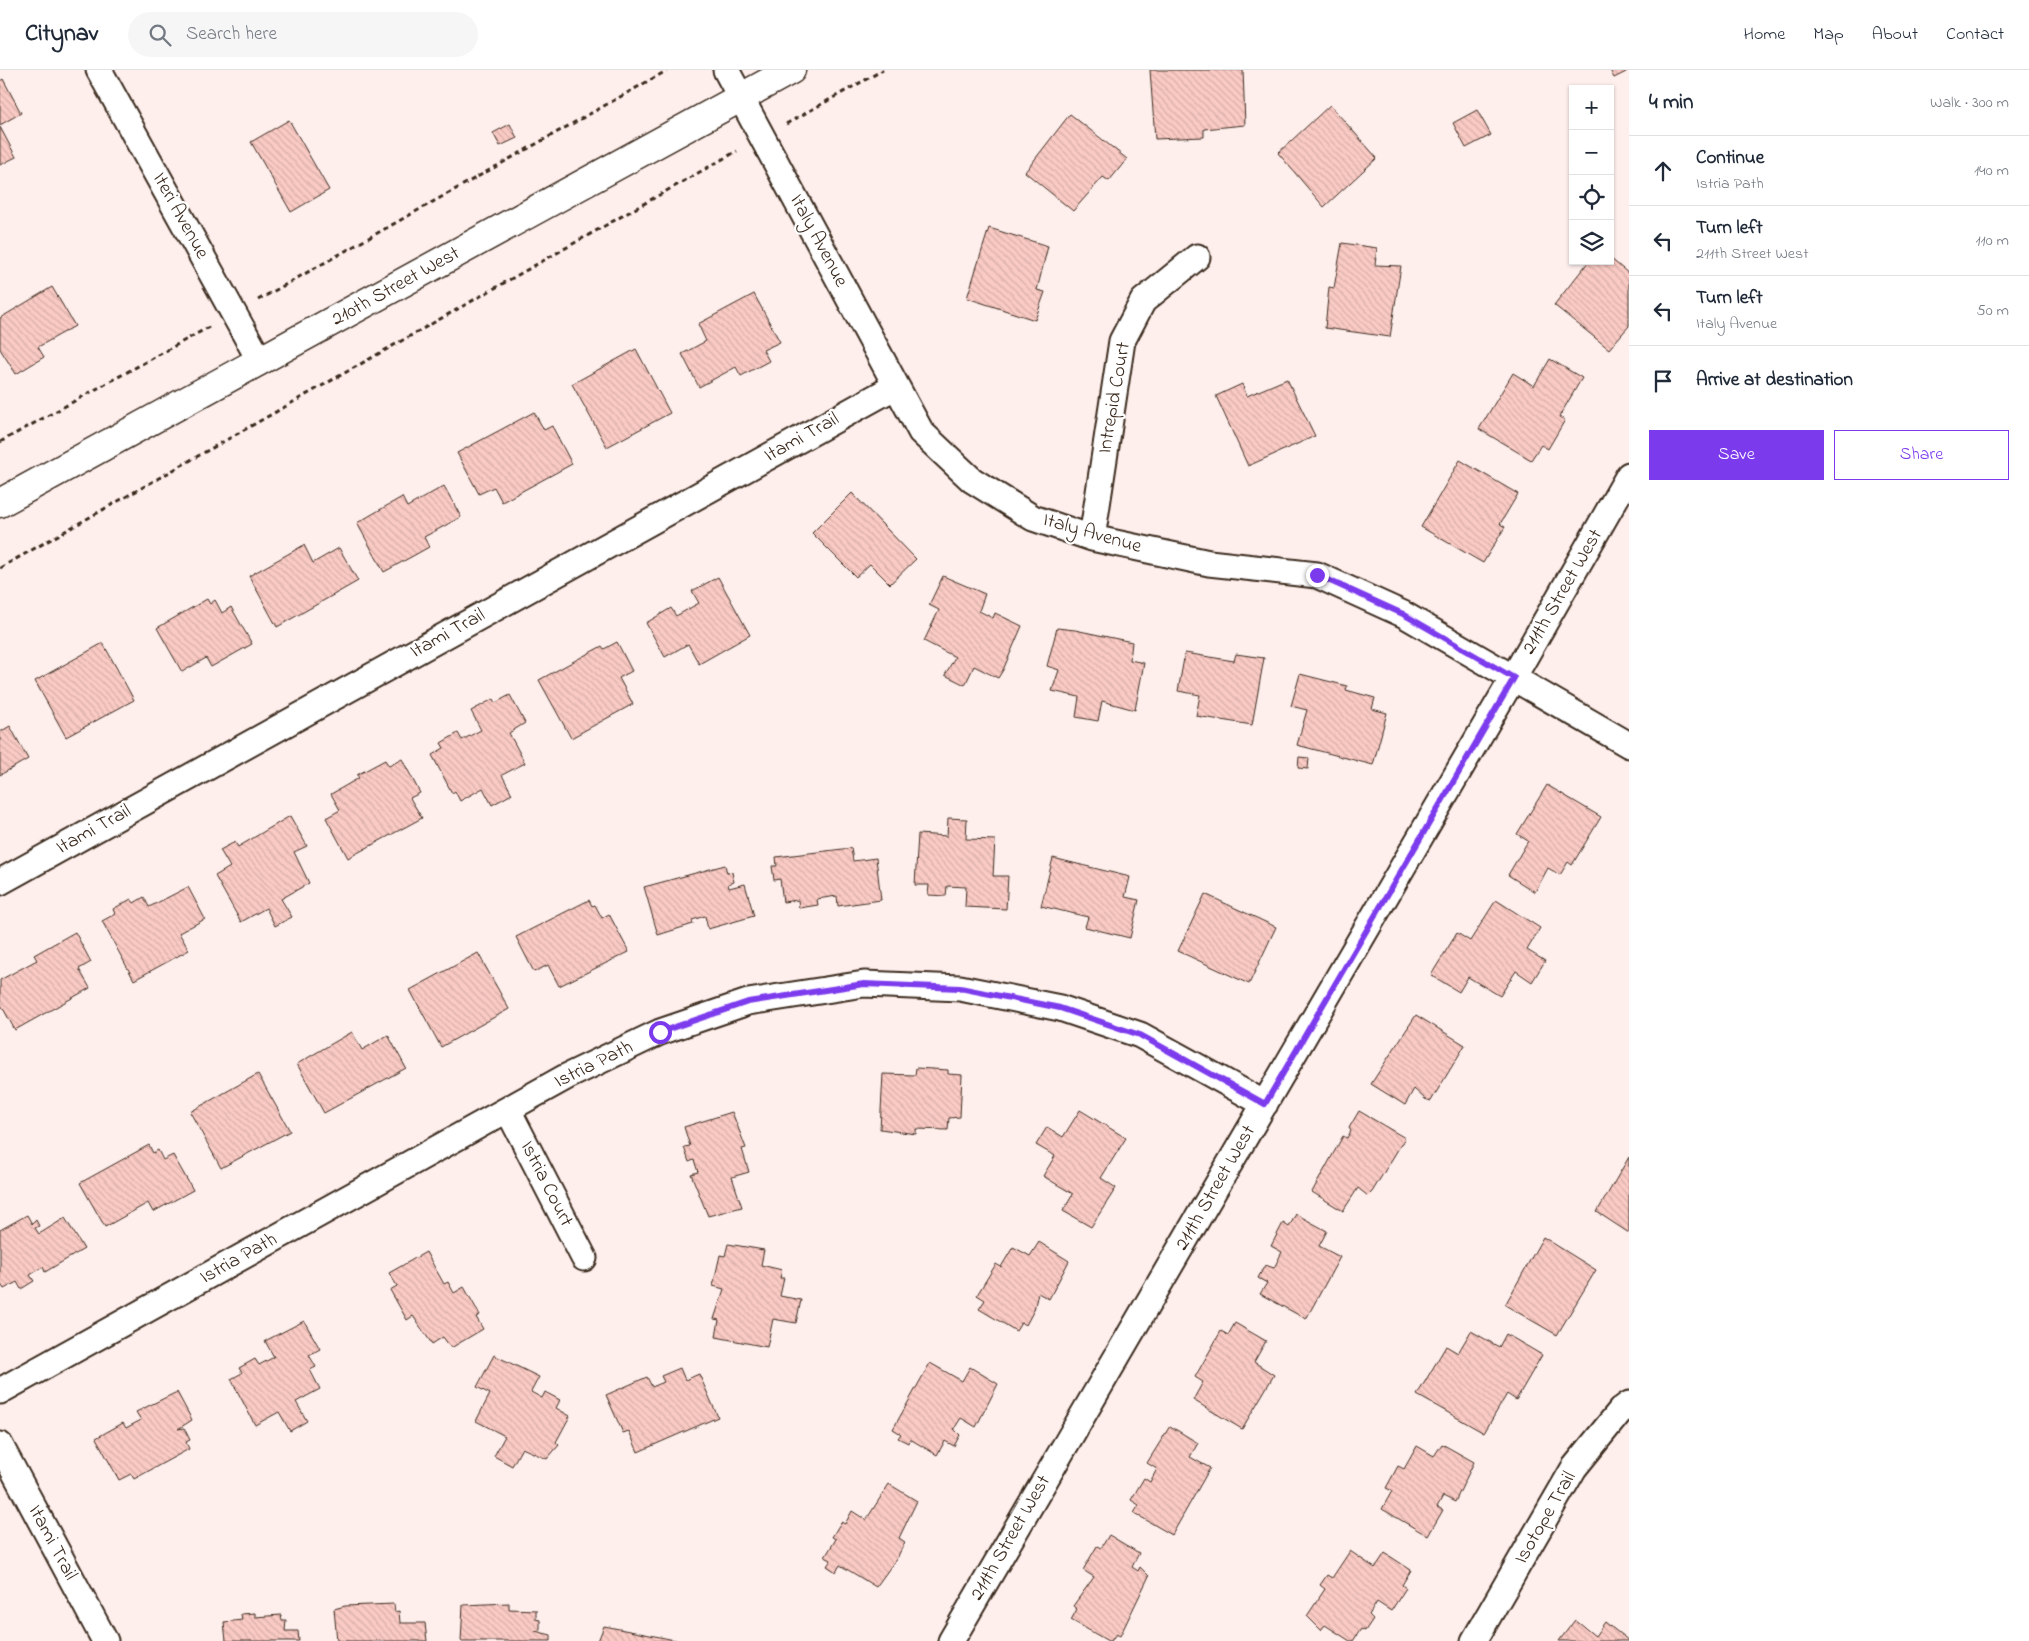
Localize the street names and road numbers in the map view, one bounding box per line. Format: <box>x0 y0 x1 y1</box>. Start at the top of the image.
street label: Iteri Avenue <box>144 167 216 265</box>
street label: Italy Avenue <box>781 189 855 293</box>
street label: 210th Street West <box>326 240 466 334</box>
street label: Intrepid Court <box>1091 340 1139 456</box>
street label: Itami Trail <box>759 405 845 471</box>
street label: Italy Avenue <box>1039 506 1145 562</box>
street label: 211th Street West <box>1515 524 1611 660</box>
street label: Itami Trail <box>405 601 491 667</box>
street label: Itami Trail <box>51 797 137 863</box>
street label: Istria Path <box>550 1033 638 1097</box>
street label: 211th Street West <box>1168 1120 1264 1256</box>
street label: Istria Court <box>512 1136 580 1232</box>
street label: Istria Path <box>195 1226 283 1292</box>
street label: Isotope Trail <box>1508 1466 1584 1570</box>
street label: 211th Street West <box>963 1470 1059 1606</box>
street label: Itami Trail <box>20 1500 84 1586</box>

